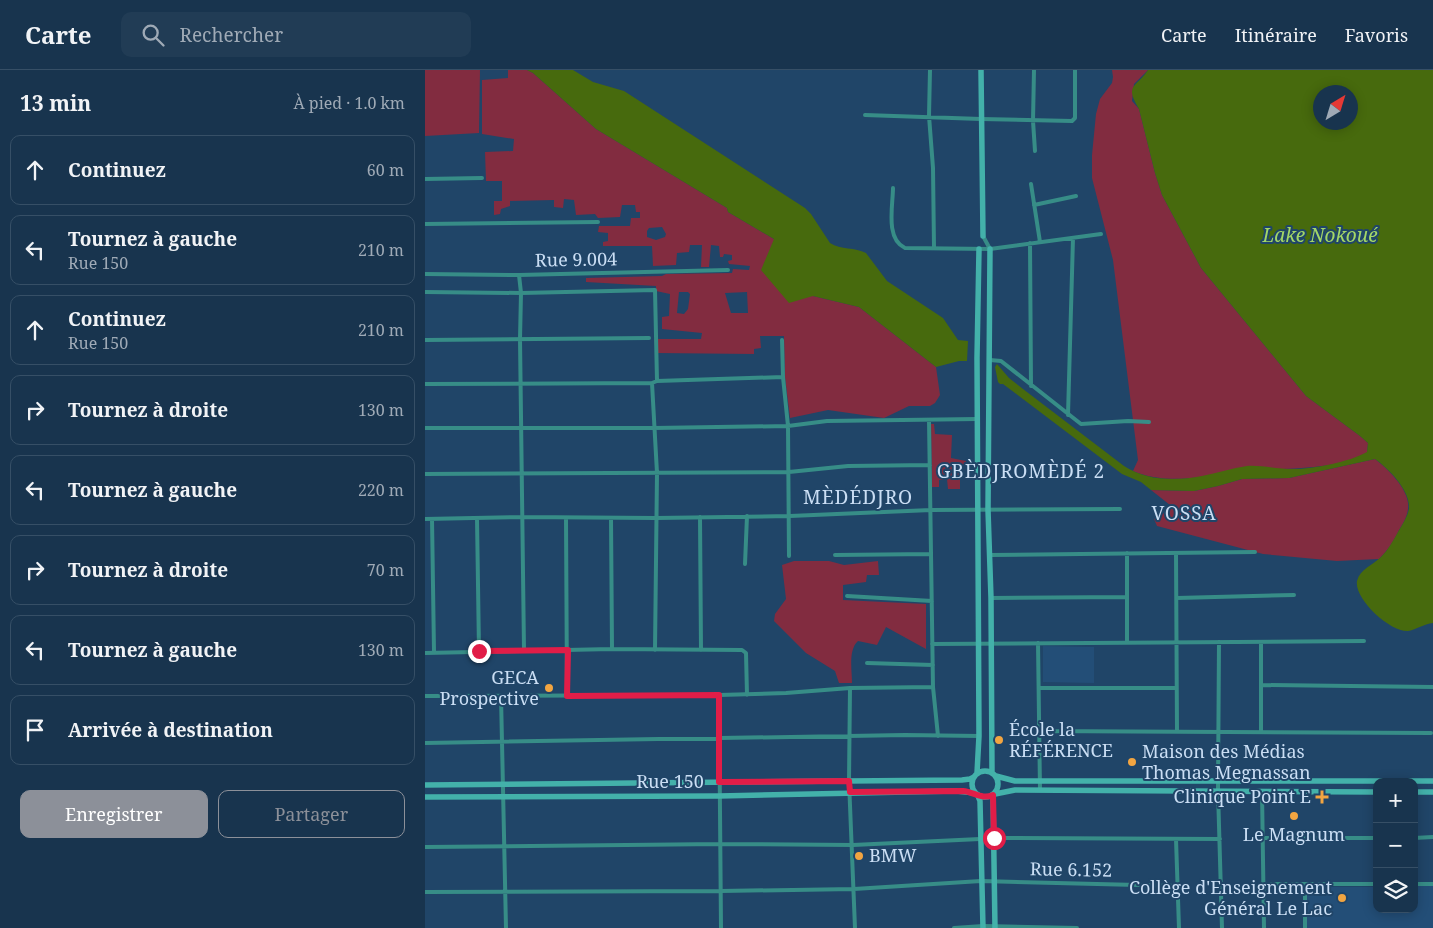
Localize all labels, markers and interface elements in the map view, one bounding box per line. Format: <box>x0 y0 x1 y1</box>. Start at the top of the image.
search box <box>121 12 471 57</box>
text: Carte <box>25 18 91 51</box>
icon: search <box>139 21 167 49</box>
text: Rechercher <box>179 22 283 48</box>
text: Carte <box>1161 23 1207 47</box>
text: Itinéraire <box>1235 23 1317 47</box>
text: Favoris <box>1345 23 1408 47</box>
north arrow <box>1313 85 1358 130</box>
text: 13 min <box>20 89 91 117</box>
text: À pied · 1.0 km <box>293 92 405 114</box>
icon: ahead <box>21 156 49 184</box>
text: Continuez <box>68 157 166 183</box>
text: 60 m <box>367 159 404 181</box>
water label: Lake Nokoué <box>1261 222 1378 248</box>
text: Tournez à gauche <box>68 226 237 252</box>
icon: left <box>21 236 49 264</box>
text: 210 m <box>358 239 404 261</box>
street label: Rue 9.004 <box>535 246 617 272</box>
text: Rue 150 <box>68 252 128 274</box>
text: Continuez <box>68 306 166 332</box>
icon: ahead <box>21 316 49 344</box>
text: 210 m <box>358 319 404 341</box>
text: Rue 150 <box>68 332 128 354</box>
icon: right <box>21 396 49 424</box>
text: Tournez à droite <box>68 397 228 423</box>
text: 130 m <box>358 399 404 421</box>
district label: GBÈDJROMÈDÉ 2 <box>937 458 1105 484</box>
icon: left <box>21 476 49 504</box>
text: Tournez à gauche <box>68 477 237 503</box>
text: 220 m <box>358 479 404 501</box>
district label: MÈDÉDJRO <box>803 484 913 510</box>
district label: VOSSA <box>1151 500 1217 526</box>
icon: right <box>21 556 49 584</box>
text: Tournez à droite <box>68 557 228 583</box>
text: 70 m <box>367 559 404 581</box>
icon: left <box>21 636 49 664</box>
text: Tournez à gauche <box>68 637 237 663</box>
text: 130 m <box>358 639 404 661</box>
route end <box>468 640 491 663</box>
place label: GECA Prospective <box>439 665 539 710</box>
marker: GECA Prospective <box>543 682 555 694</box>
icon: arrive <box>21 716 49 744</box>
text: Arrivée à destination <box>68 717 273 743</box>
place label: École la RÉFÉRENCE <box>1009 717 1113 762</box>
marker: École la RÉFÉRENCE <box>993 734 1005 746</box>
place label: Maison des Médias Thomas Megnassan <box>1142 739 1311 784</box>
marker: Maison des Médias Thomas Megnassan <box>1126 756 1138 768</box>
street label: Rue 150 <box>636 769 704 793</box>
map controls <box>1373 778 1418 913</box>
button: + <box>1373 778 1418 823</box>
place label: Clinique Point E <box>1174 784 1311 808</box>
button: Enregistrer <box>20 790 208 838</box>
button: Partager <box>218 790 405 838</box>
marker: Clinique Point E <box>1315 790 1329 804</box>
marker: Le Magnum <box>1288 810 1300 822</box>
place label: Le Magnum <box>1243 822 1345 846</box>
button: − <box>1373 823 1418 868</box>
route start <box>983 827 1006 850</box>
place label: BMW <box>869 843 917 867</box>
marker: BMW <box>853 850 865 862</box>
street label: Rue 6.152 <box>1030 856 1112 882</box>
button: layers <box>1373 868 1418 913</box>
place label: Collège d'Enseignement Général Le Lac <box>1129 875 1332 920</box>
marker: Collège d'Enseignement Général Le Lac <box>1336 892 1348 904</box>

